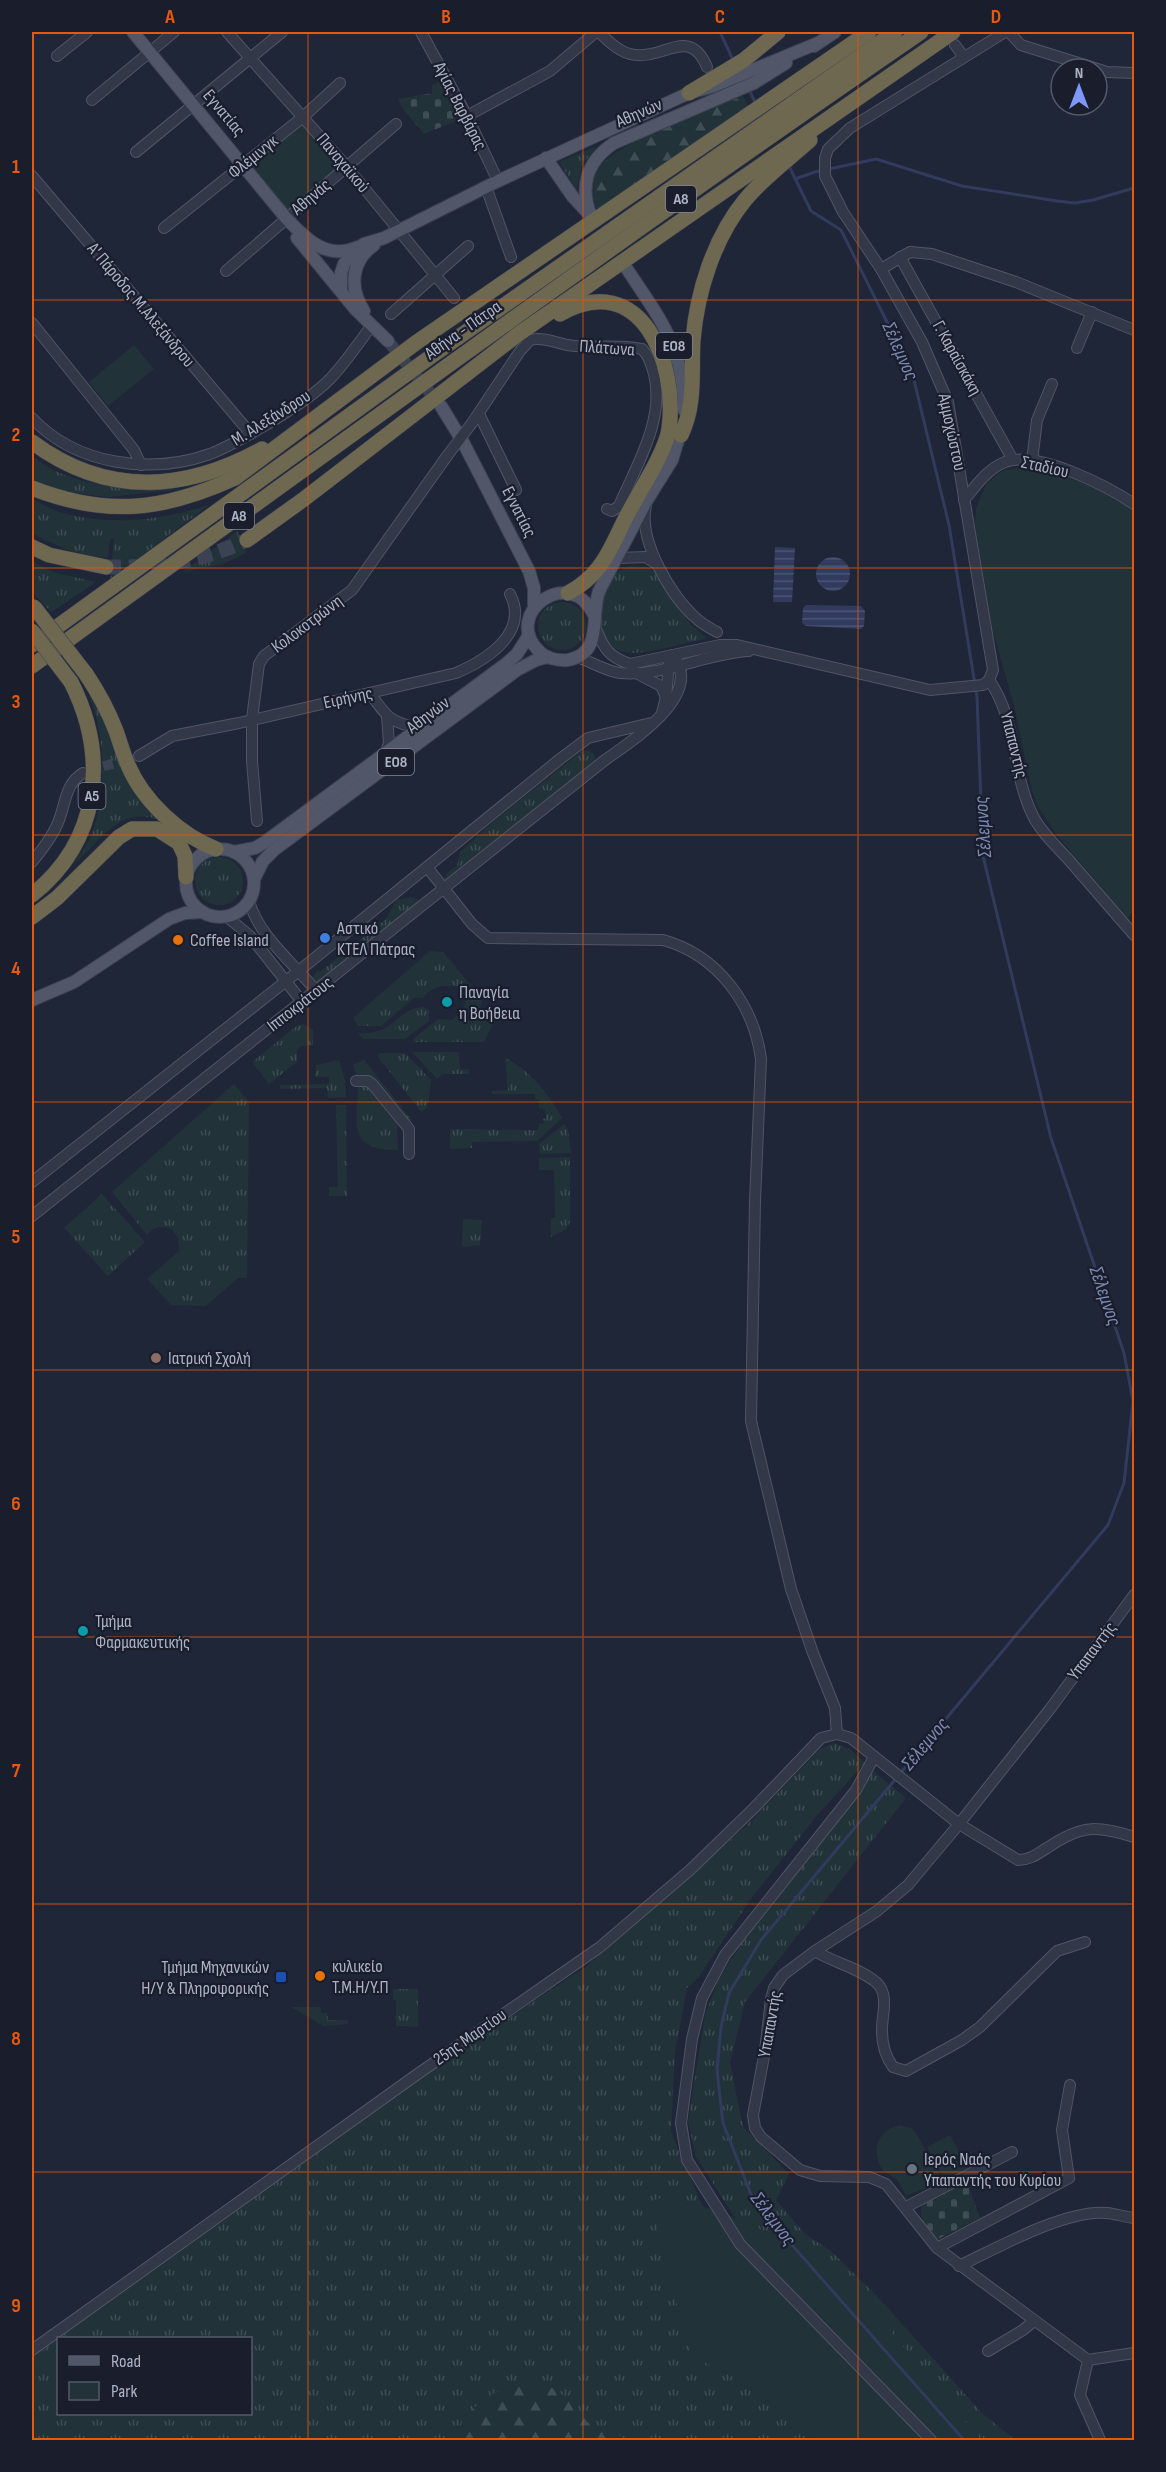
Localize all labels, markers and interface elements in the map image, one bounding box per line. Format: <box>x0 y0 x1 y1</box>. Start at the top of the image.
text: A <box>164 5 175 29</box>
text: B <box>441 5 451 29</box>
text: C <box>715 5 725 29</box>
text: D <box>991 5 1001 29</box>
north arrow <box>1049 57 1109 117</box>
street label: Αγίας Βαρβάρας <box>428 58 491 154</box>
text: N <box>1075 64 1083 83</box>
street label: Εγνατίας <box>198 85 250 141</box>
street label: Αθηνών <box>612 94 665 132</box>
street label: Παναχαϊκού <box>312 129 374 197</box>
street label: Φλέμινγκ <box>224 131 282 183</box>
text: 1 <box>12 155 20 179</box>
street label: Αθηνάς <box>286 174 335 220</box>
road number: Α8 <box>666 186 696 212</box>
street label: Α' Πάροδος Μ.Αλεξάνδρου <box>82 238 199 372</box>
street label: Αθήνα - Πάτρα <box>420 296 506 365</box>
water label: Σέλεμνος <box>876 317 924 384</box>
street label: Γ. Καραϊσκάκη <box>928 317 986 399</box>
road number: ΕΟ8 <box>656 333 692 359</box>
street label: Πλάτωνα <box>579 336 636 360</box>
street label: Μ. Αλεξάνδρου <box>228 385 314 451</box>
street label: Αμμοχώστου <box>933 391 970 472</box>
text: 2 <box>12 423 20 447</box>
street label: Σταδίου <box>1019 451 1071 483</box>
street label: Εγνατίας <box>497 483 541 541</box>
road number: Α8 <box>224 503 254 529</box>
street label: Κολοκοτρώνη <box>267 590 347 658</box>
street label: Ειρήνης <box>322 683 374 713</box>
text: 3 <box>12 690 21 714</box>
street label: Αθηνών <box>402 692 454 739</box>
street label: Υπαπαντής <box>996 710 1032 780</box>
road number: ΕΟ8 <box>378 749 414 775</box>
road number: Α5 <box>78 783 106 809</box>
water label: Σέλεμνος <box>969 795 997 860</box>
place label: Αστικό ΚΤΕΛ Πάτρας <box>336 918 415 960</box>
place label: Coffee Island <box>190 930 269 951</box>
marker: Αστικό ΚΤΕΛ Πάτρας <box>318 931 332 945</box>
marker: Coffee Island <box>171 933 185 947</box>
text: 4 <box>11 957 21 981</box>
street label: Ιπποκράτους <box>263 972 337 1036</box>
place label: Παναγία η Βοήθεια <box>459 982 520 1024</box>
marker: Παναγία η Βοήθεια <box>440 995 454 1009</box>
text: 5 <box>12 1225 21 1249</box>
water label: Σέλεμνος <box>1083 1262 1126 1329</box>
place label: Ιατρική Σχολή <box>168 1348 251 1369</box>
marker: Ιατρική Σχολή <box>149 1351 163 1365</box>
text: 6 <box>11 1492 21 1516</box>
place label: Τμήμα Φαρμακευτικής <box>95 1611 190 1653</box>
street label: Υπαπαντής <box>1063 1618 1121 1684</box>
marker: Τμήμα Φαρμακευτικής <box>76 1624 90 1638</box>
water label: Σέλεμνος <box>895 1712 954 1776</box>
text: 7 <box>12 1759 21 1783</box>
place label: κυλικείο Τ.M.Η/Υ.Π <box>332 1956 389 1998</box>
place label: Τμήμα Μηχανικών Η/Υ & Πληροφορικής <box>141 1957 269 1999</box>
marker: κυλικείο Τ.M.Η/Υ.Π <box>313 1969 327 1983</box>
marker: Τμήμα Μηχανικών Η/Υ & Πληροφορικής <box>274 1970 288 1984</box>
street label: Υπαπαντής <box>754 1989 786 2059</box>
street label: 25ης Μαρτίου <box>429 2004 511 2070</box>
text: 8 <box>11 2027 21 2051</box>
place label: Ιερός Ναός Υπαπαντής του Κυρίου <box>924 2149 1061 2191</box>
marker: Ιερός Ναός Υπαπαντής του Κυρίου <box>905 2162 919 2176</box>
water label: Σέλεμνος <box>744 2186 801 2251</box>
text: 9 <box>11 2294 21 2318</box>
legend <box>57 2337 252 2415</box>
text: Road <box>111 2351 141 2372</box>
text: Park <box>111 2381 137 2402</box>

